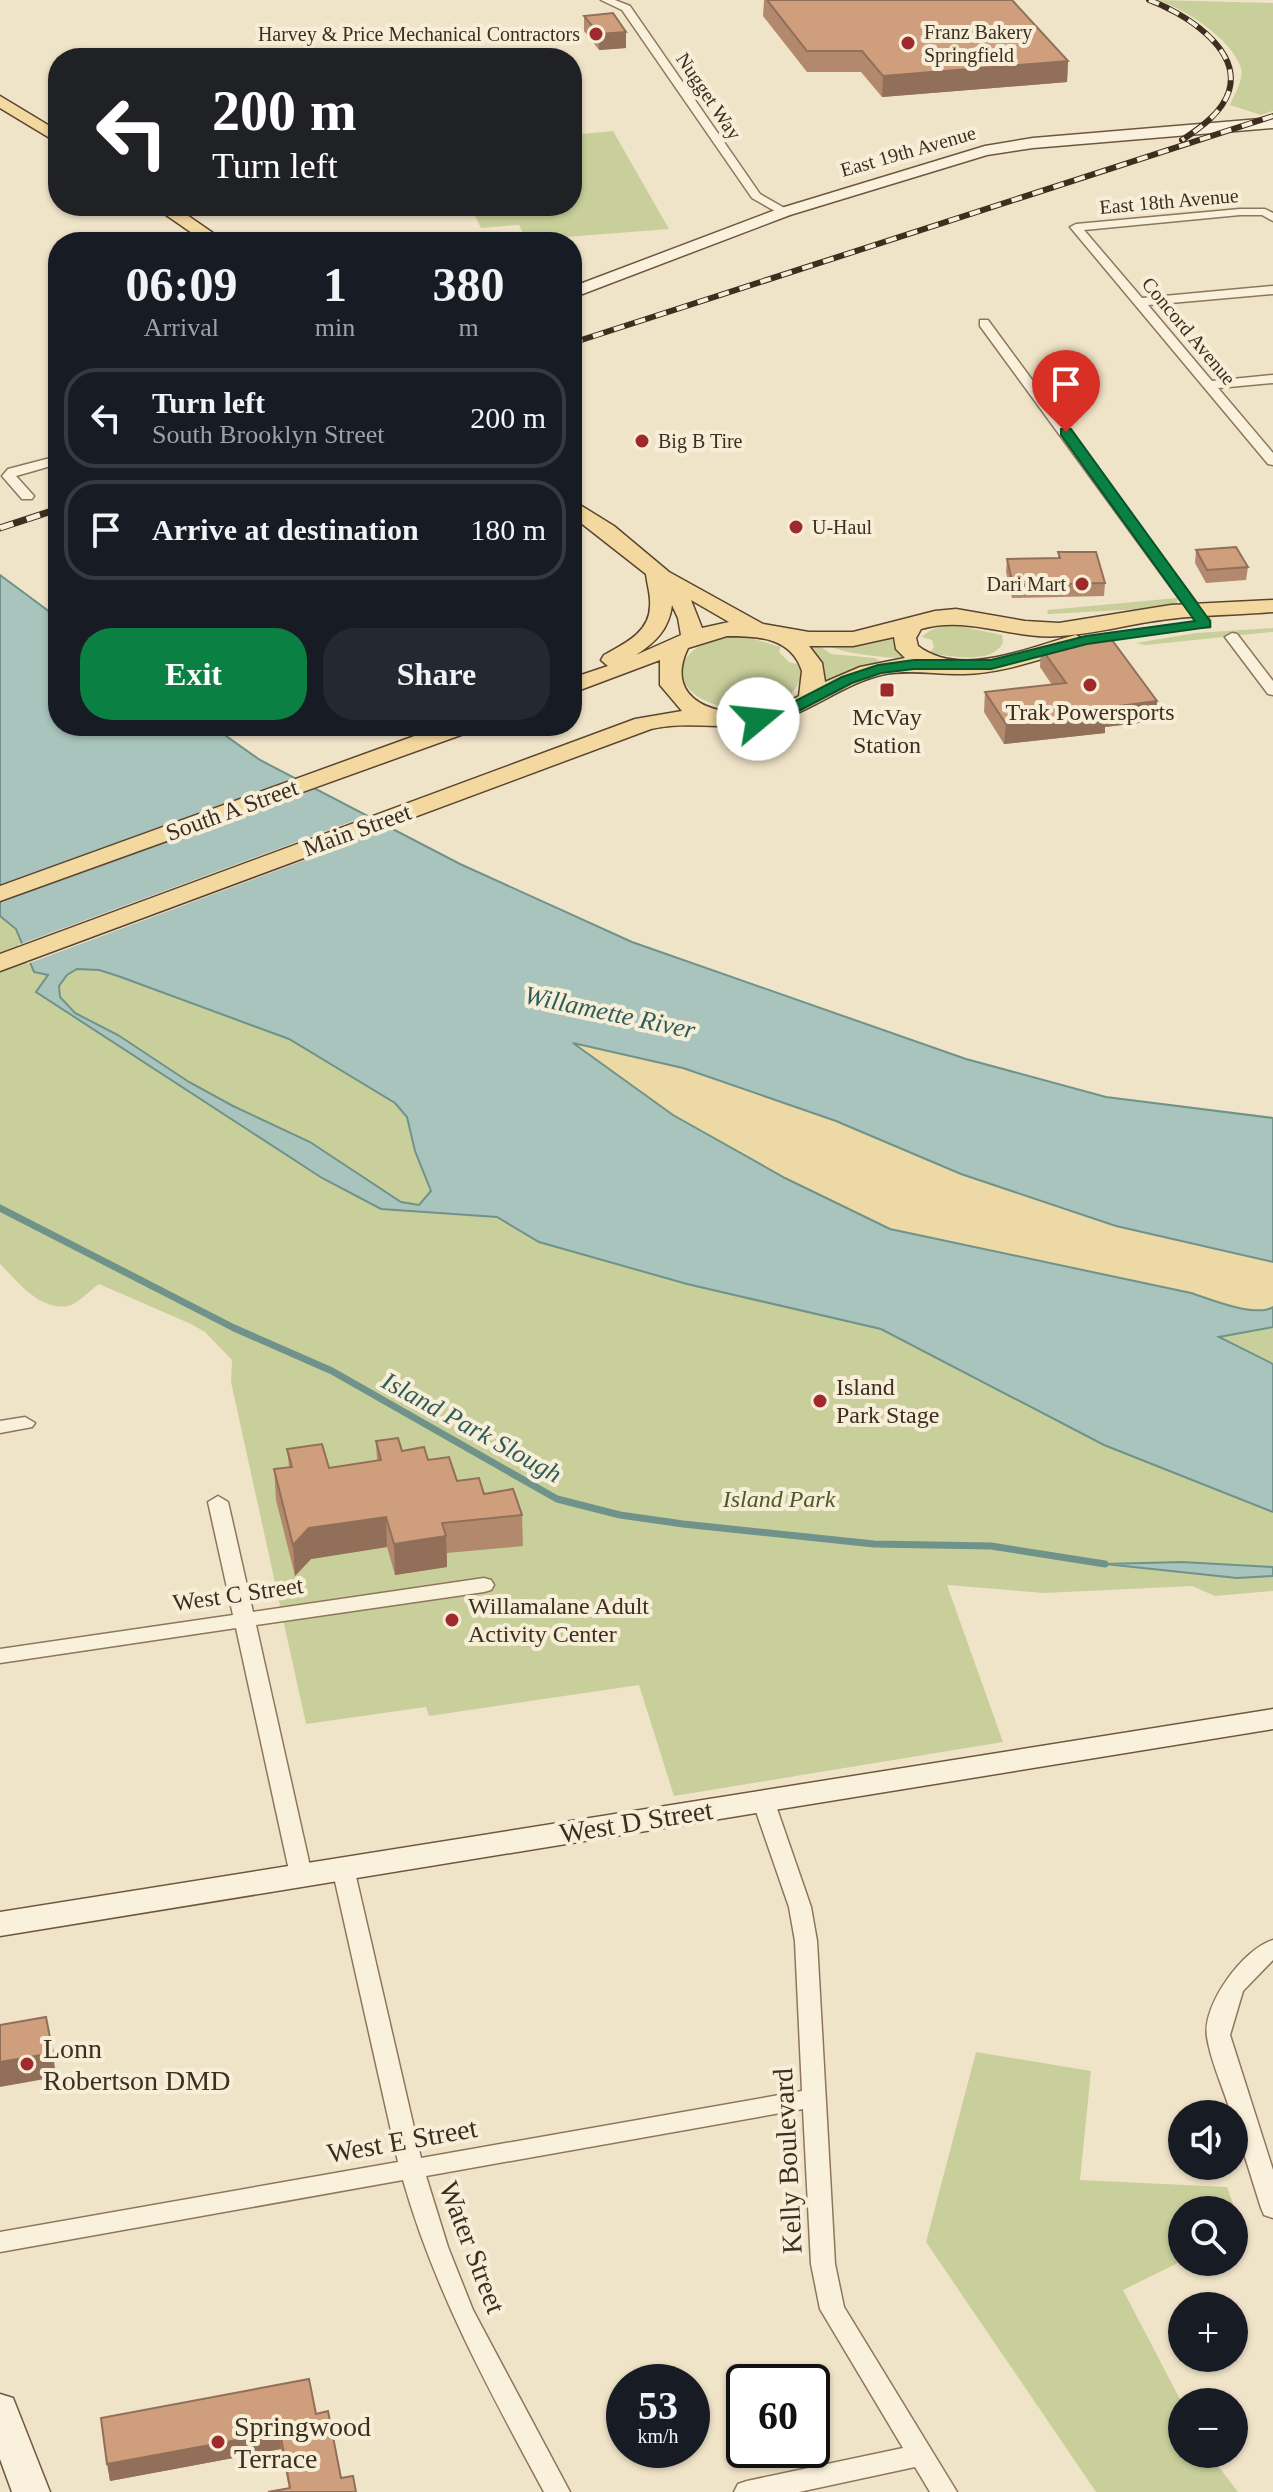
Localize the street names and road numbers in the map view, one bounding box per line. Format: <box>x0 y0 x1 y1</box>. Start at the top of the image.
street label: Nugget Way <box>671 49 746 144</box>
street label: East 19th Avenue <box>838 121 978 181</box>
street label: East 18th Avenue <box>1099 184 1240 218</box>
street label: Concord Avenue <box>1138 273 1240 389</box>
street label: South A Street <box>162 774 302 846</box>
street label: Main Street <box>300 798 415 861</box>
street label: West C Street <box>171 1572 305 1616</box>
street label: West D Street <box>557 1794 715 1849</box>
street label: Kelly Boulevard <box>767 2067 808 2255</box>
street label: West E Street <box>325 2112 480 2169</box>
street label: Water Street <box>433 2177 512 2318</box>

